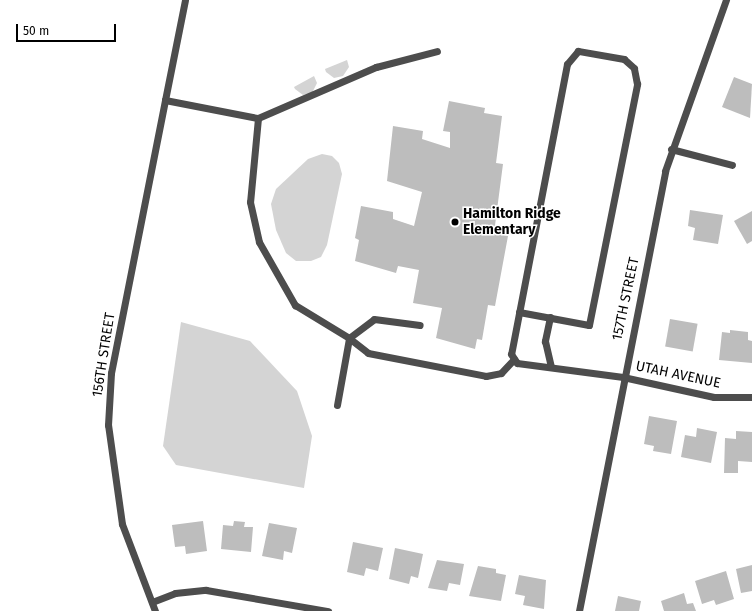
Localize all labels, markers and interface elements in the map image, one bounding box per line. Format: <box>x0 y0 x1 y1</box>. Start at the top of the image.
scale bar <box>18 16 118 42</box>
text: 50 m <box>23 24 49 38</box>
place label: Hamilton Ridge Elementary <box>463 206 561 238</box>
marker: Hamilton Ridge Elementary <box>450 217 460 227</box>
street label: 157TH STREET <box>609 256 643 342</box>
street label: 156TH STREET <box>89 311 119 399</box>
street label: UTAH AVENUE <box>634 358 722 392</box>

